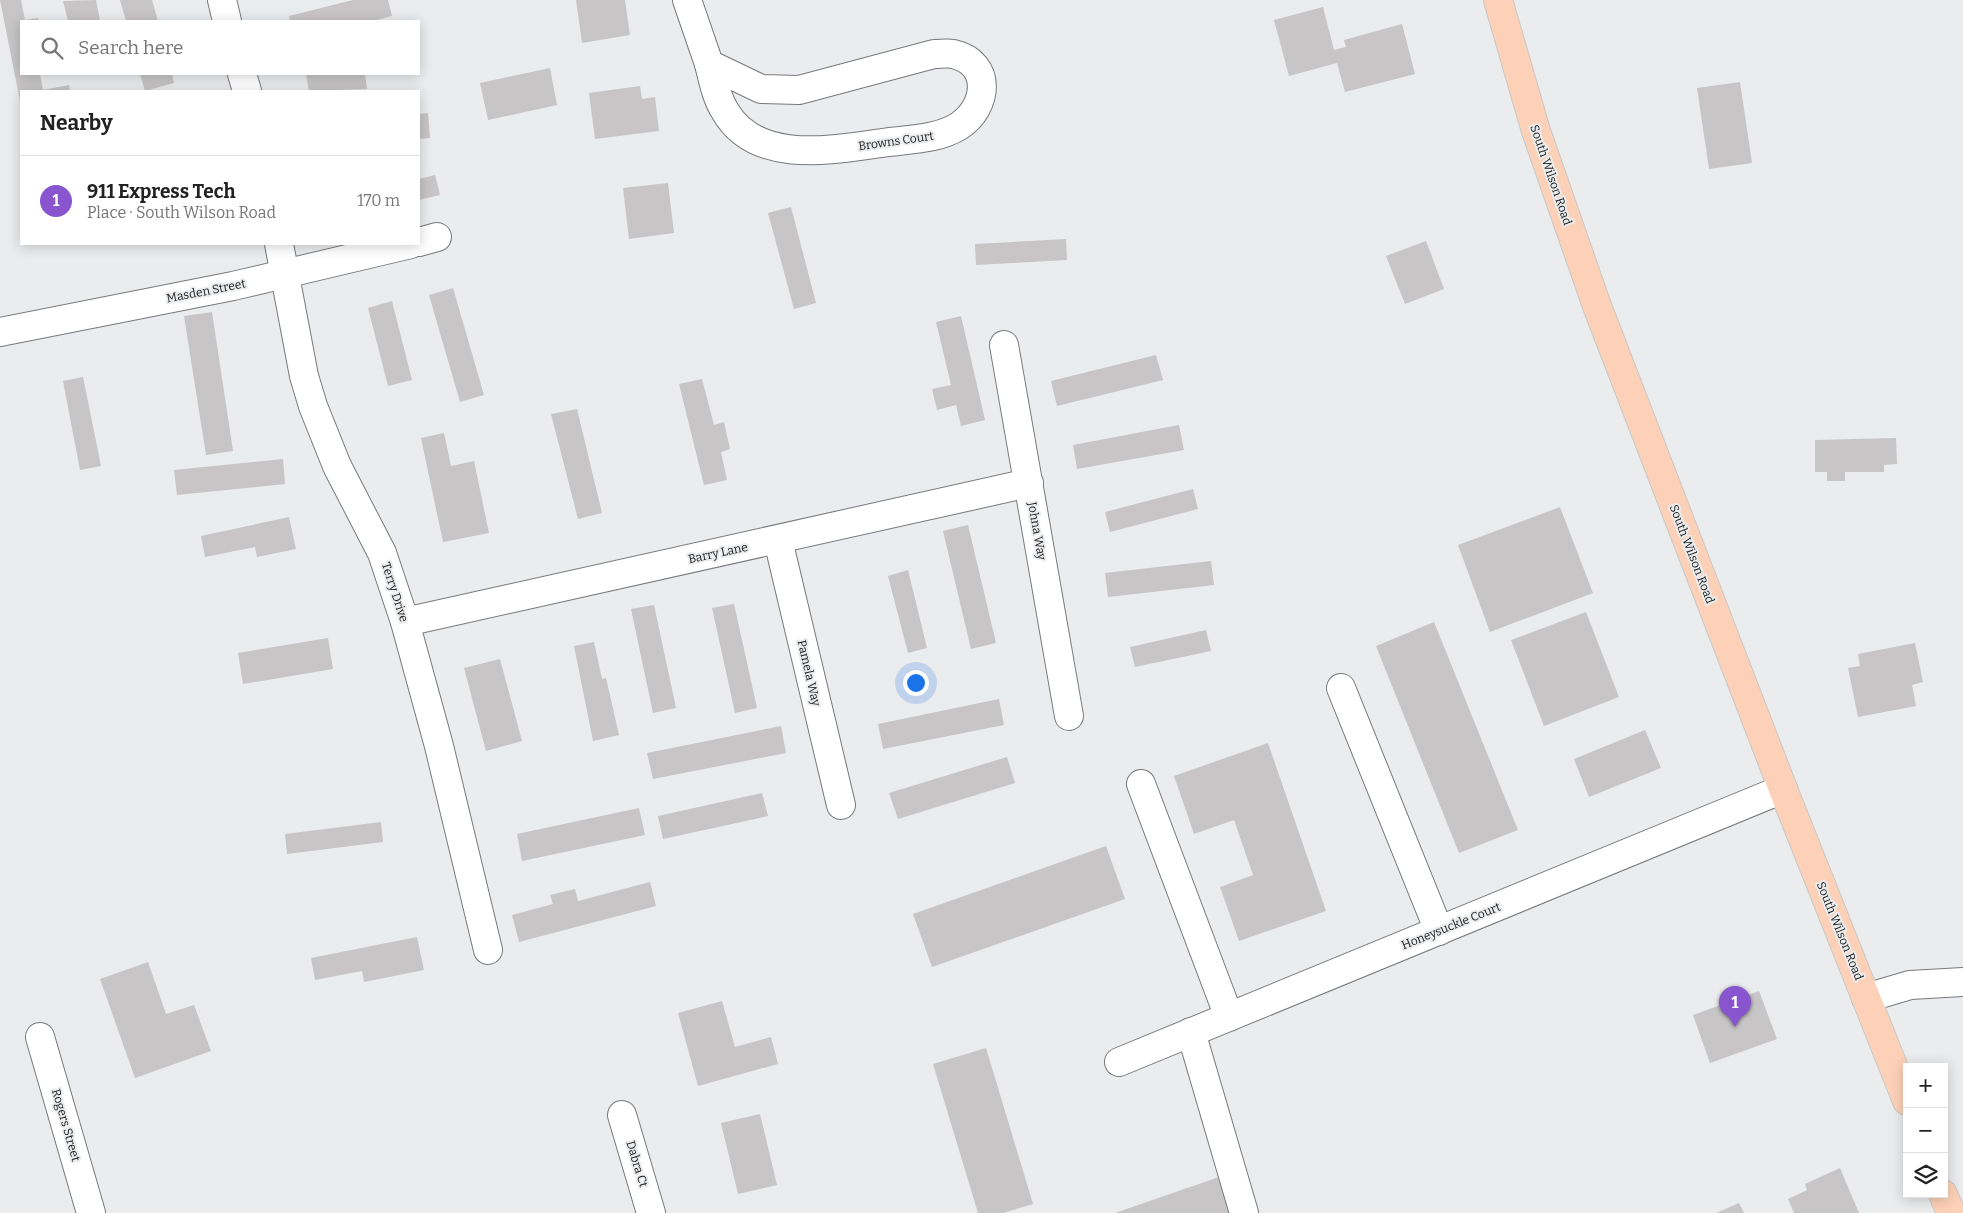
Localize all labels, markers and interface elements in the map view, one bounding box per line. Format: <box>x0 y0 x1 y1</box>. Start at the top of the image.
search box <box>20 20 420 75</box>
icon: search <box>38 34 66 62</box>
text: Search here <box>78 36 183 59</box>
text: Nearby <box>40 110 113 136</box>
street label: South Wilson Road <box>1527 123 1575 227</box>
street label: Browns Court <box>857 129 935 153</box>
text: 911 Express Tech <box>87 180 236 203</box>
text: 1 <box>53 191 59 210</box>
text: 170 m <box>357 191 400 210</box>
text: Place · South Wilson Road <box>87 203 276 222</box>
street label: Masden Street <box>165 276 247 306</box>
street label: Johna Way <box>1025 500 1049 562</box>
street label: South Wilson Road <box>1667 502 1717 606</box>
street label: Barry Lane <box>687 540 749 566</box>
street label: Terry Drive <box>379 560 411 624</box>
street label: Pamela Way <box>795 639 824 708</box>
your location <box>903 670 929 696</box>
street label: South Wilson Road <box>1814 880 1866 982</box>
street label: Honeysuckle Court <box>1399 899 1503 952</box>
pin: 1 <box>1719 986 1751 1027</box>
map controls <box>1903 1063 1948 1198</box>
button: + <box>1903 1063 1948 1108</box>
street label: Rogers Street <box>49 1087 83 1164</box>
button: − <box>1903 1108 1948 1153</box>
street label: Dabra Ct <box>623 1139 651 1189</box>
button: layers <box>1903 1153 1948 1198</box>

